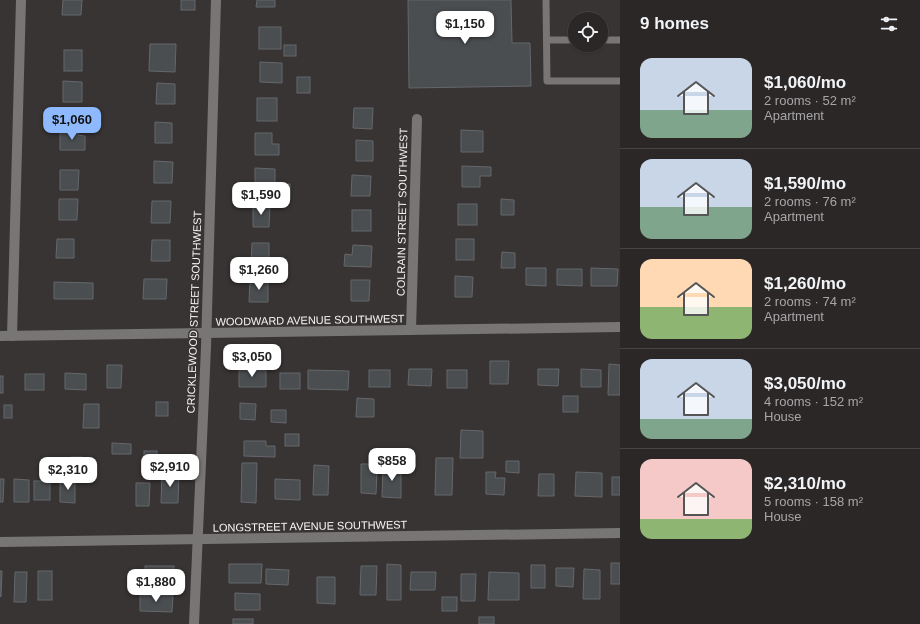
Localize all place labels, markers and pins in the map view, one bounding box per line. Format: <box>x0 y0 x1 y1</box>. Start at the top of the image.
pin: $1,150 <box>432 11 498 45</box>
pin: $1,060 <box>39 107 105 141</box>
pin: $1,590 <box>228 182 294 216</box>
pin: $1,260 <box>226 257 292 291</box>
pin: $3,050 <box>219 344 285 378</box>
pin: $858 <box>368 448 416 482</box>
pin: $2,910 <box>137 454 203 488</box>
pin: $2,310 <box>35 457 101 491</box>
pin: $1,880 <box>123 569 189 603</box>

